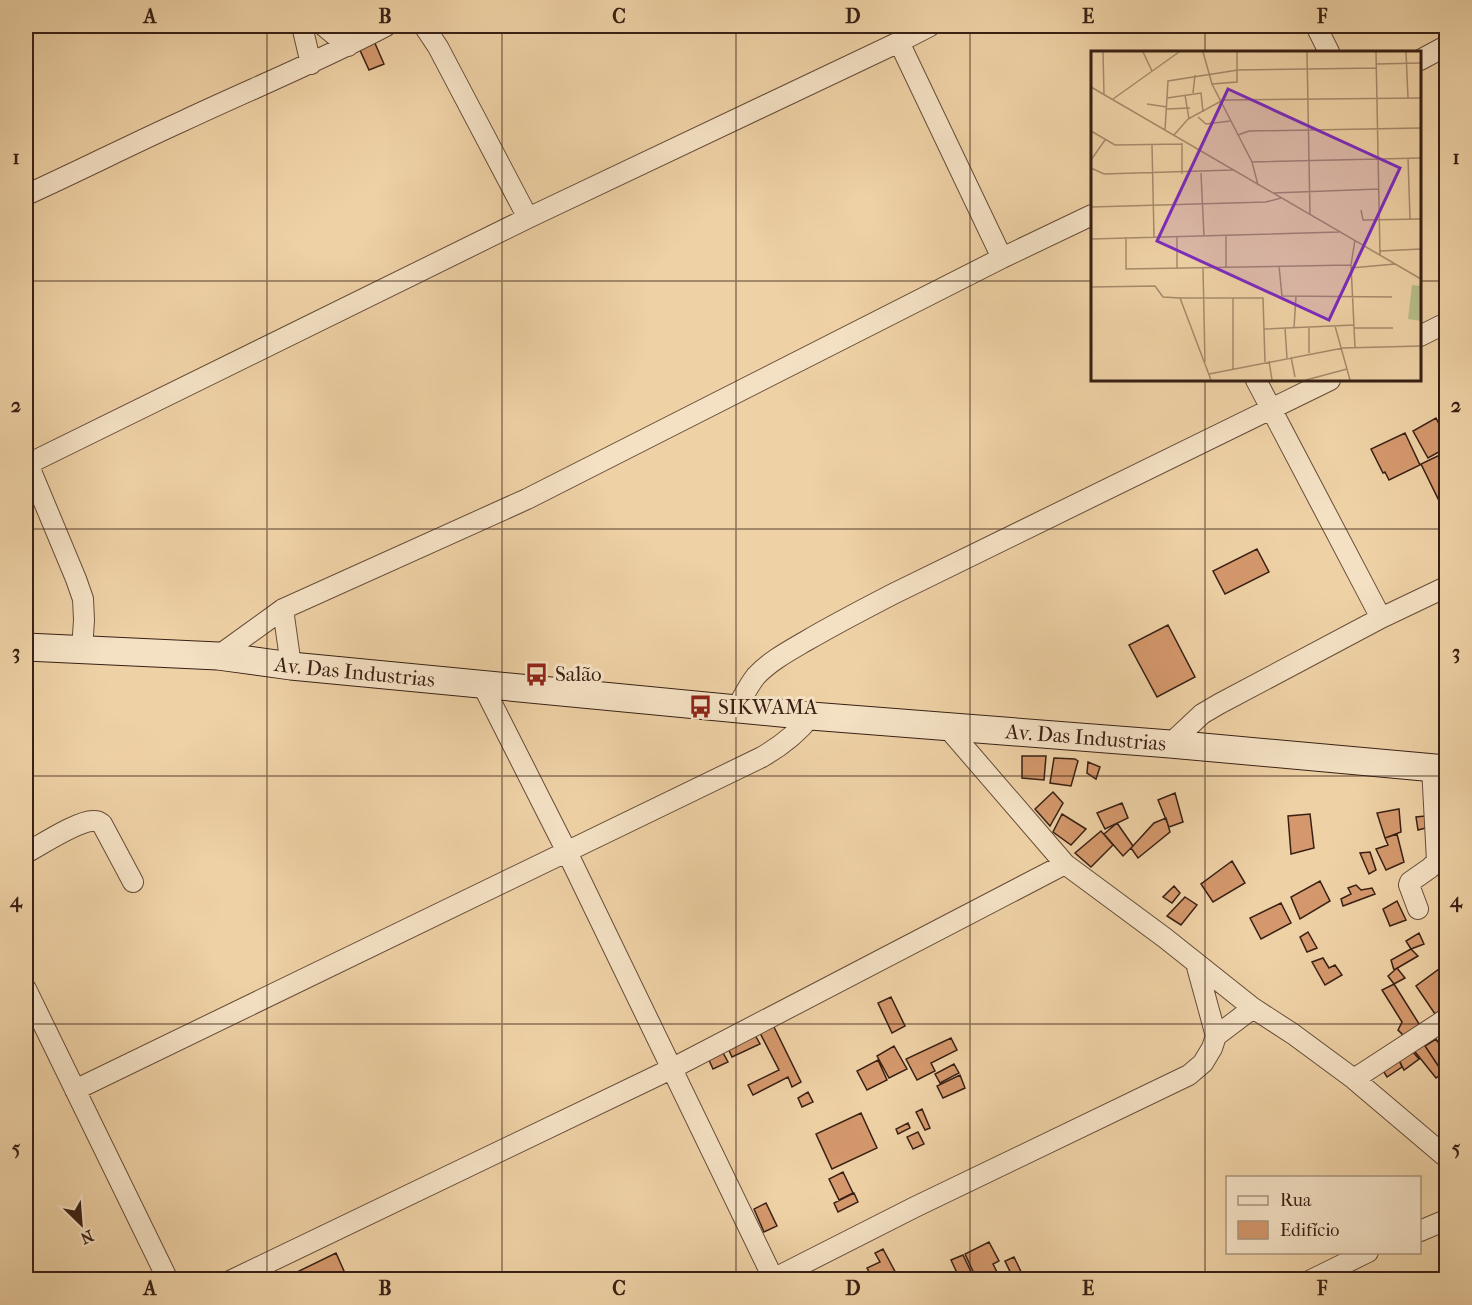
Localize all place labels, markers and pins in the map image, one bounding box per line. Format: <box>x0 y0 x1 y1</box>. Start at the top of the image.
bus stop icon: Salão <box>524 661 550 687</box>
place label: Salão <box>555 662 602 686</box>
bus stop icon: SIKWAMA <box>687 694 713 720</box>
place label: SIKWAMA <box>718 695 818 719</box>

